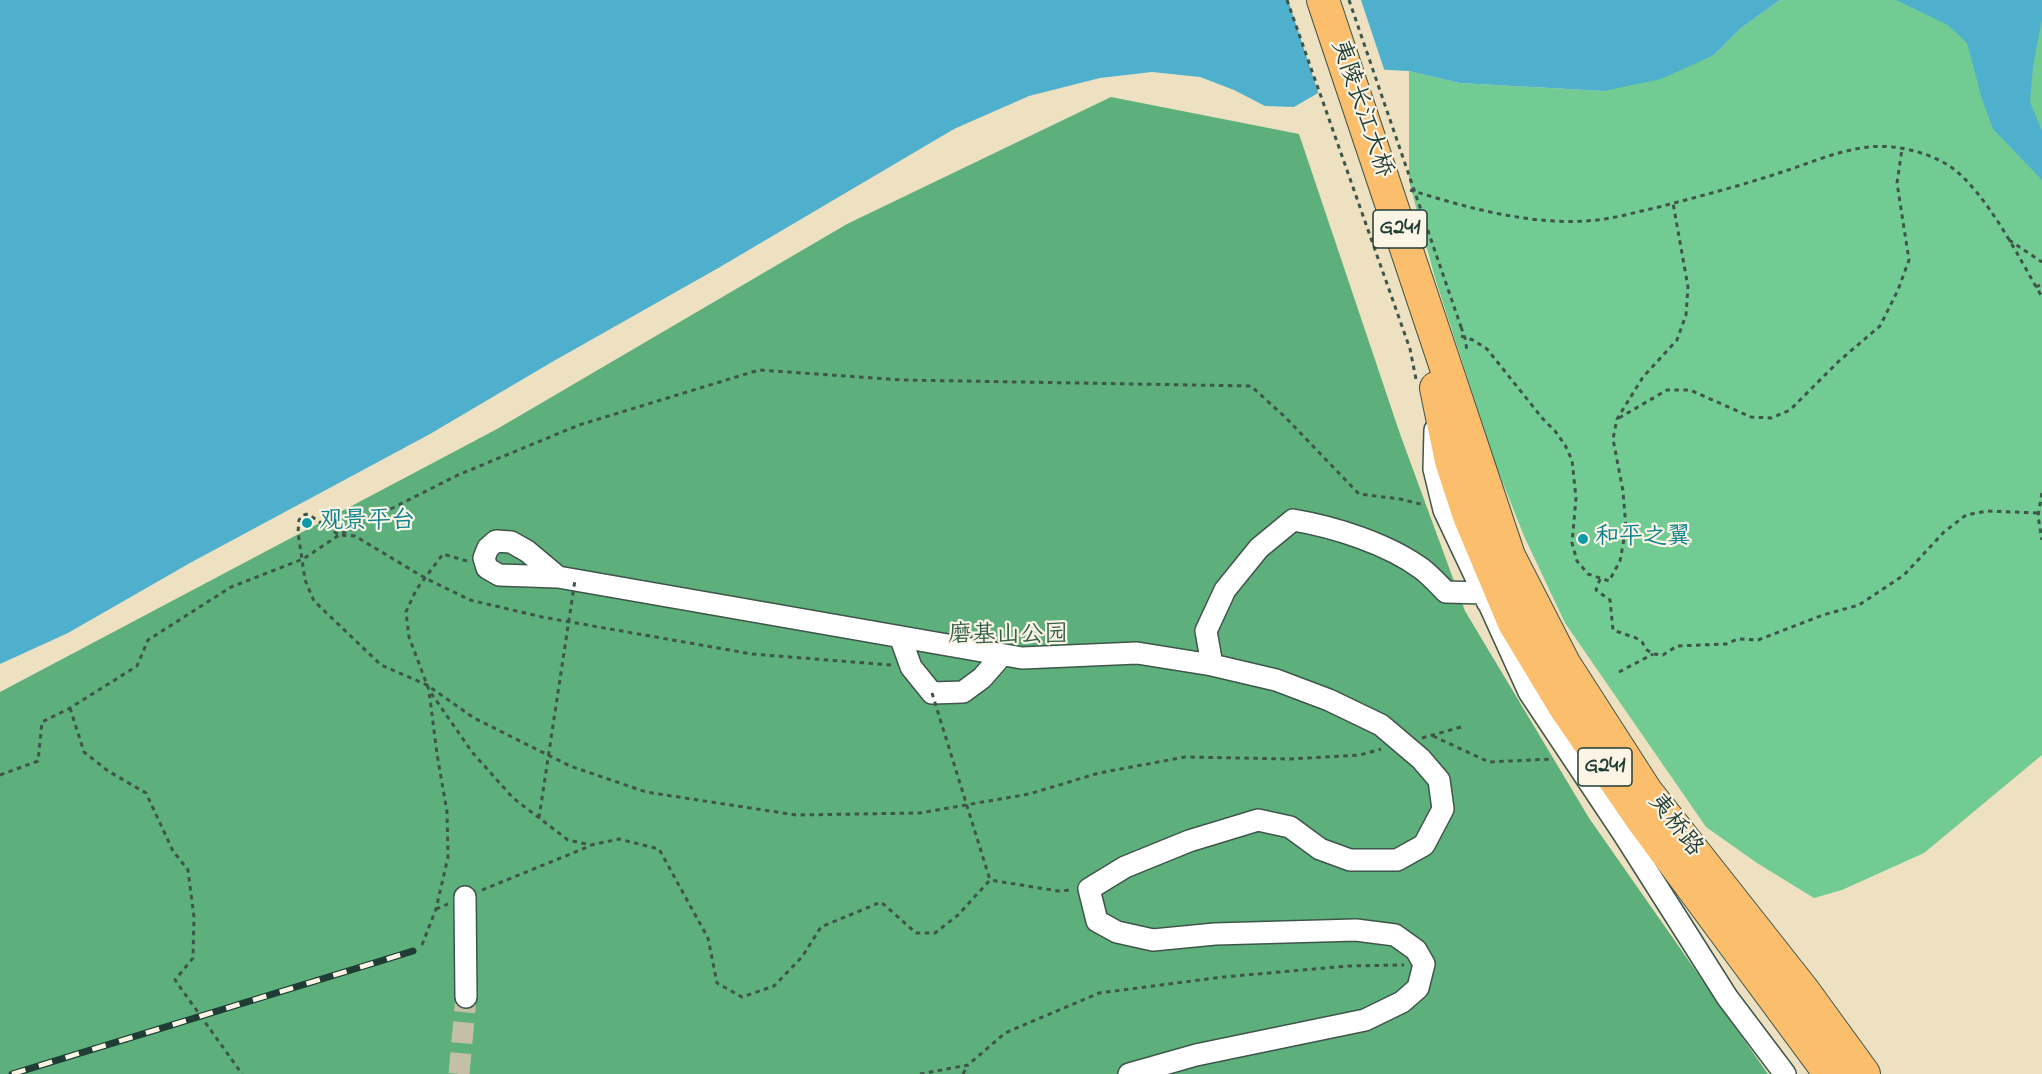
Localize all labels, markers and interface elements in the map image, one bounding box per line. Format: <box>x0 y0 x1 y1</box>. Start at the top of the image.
street label: 夷陵长江大桥 <box>1323 36 1397 182</box>
road number: G241 <box>1373 210 1427 248</box>
place label: 观景平台 <box>319 509 415 537</box>
marker: 观景平台 <box>300 516 314 530</box>
place label: 和平之翼 <box>1595 525 1691 553</box>
marker: 和平之翼 <box>1576 532 1590 546</box>
park label: 磨基山公园 <box>948 623 1068 651</box>
road number: G241 <box>1578 748 1632 786</box>
street label: 夷桥路 <box>1640 789 1708 863</box>

